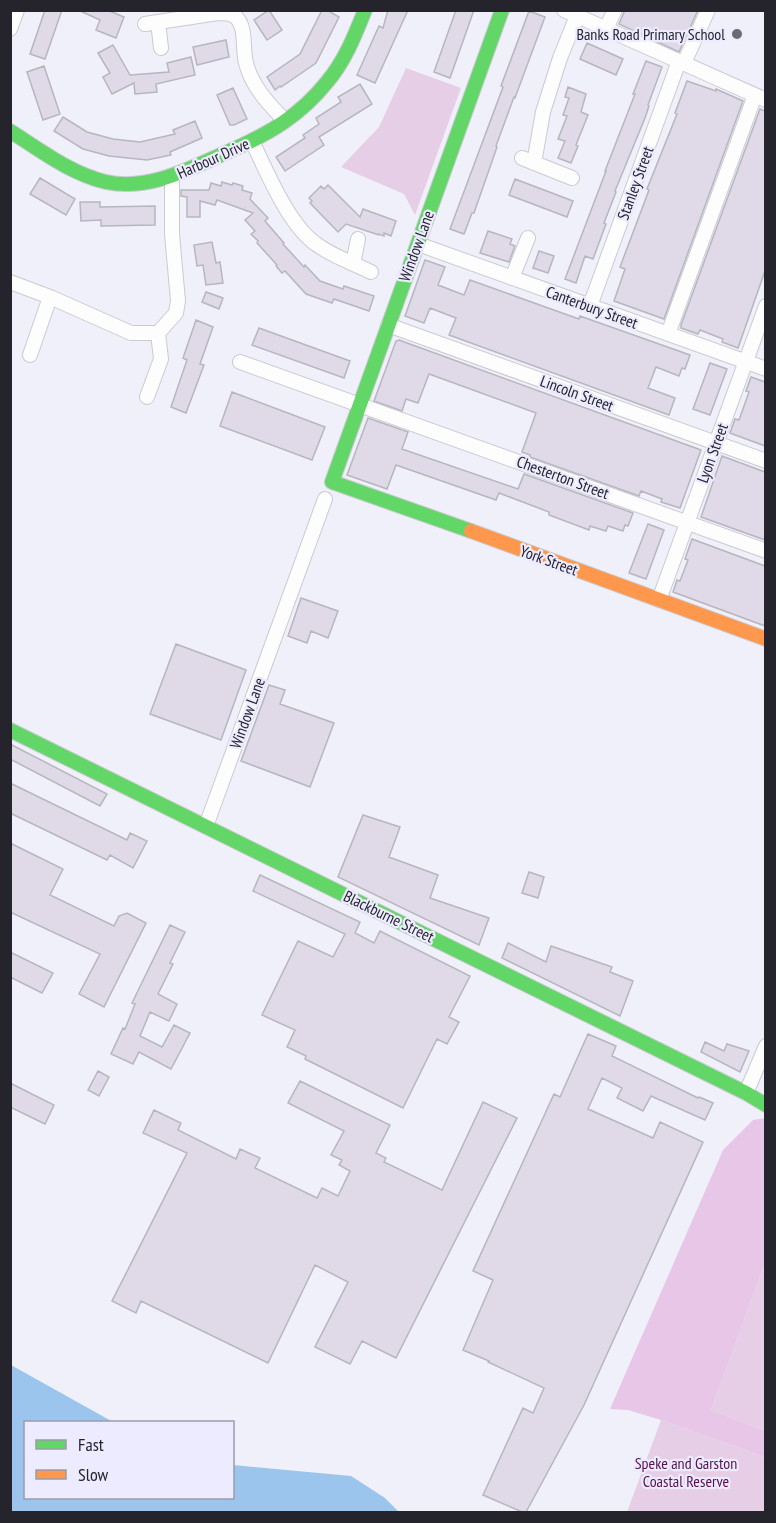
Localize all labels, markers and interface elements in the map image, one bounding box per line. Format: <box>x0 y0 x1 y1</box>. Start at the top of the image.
place label: Banks Road Primary School <box>576 24 725 44</box>
marker: Banks Road Primary School <box>730 27 744 41</box>
street label: Harbour Drive <box>174 133 252 183</box>
street label: Stanley Street <box>612 143 658 223</box>
street label: Window Lane <box>394 208 438 284</box>
street label: Canterbury Street <box>543 281 641 333</box>
street label: Lincoln Street <box>538 370 617 416</box>
street label: Lyon Street <box>692 420 732 485</box>
street label: Chesterton Street <box>514 451 612 503</box>
street label: York Street <box>517 540 581 580</box>
street label: Window Lane <box>225 675 269 751</box>
street label: Blackburne Street <box>341 886 438 947</box>
legend <box>24 1421 234 1499</box>
text: Fast <box>78 1433 104 1456</box>
park label: Speke and Garston Coastal Reserve <box>635 1453 737 1491</box>
text: Slow <box>78 1463 109 1486</box>

